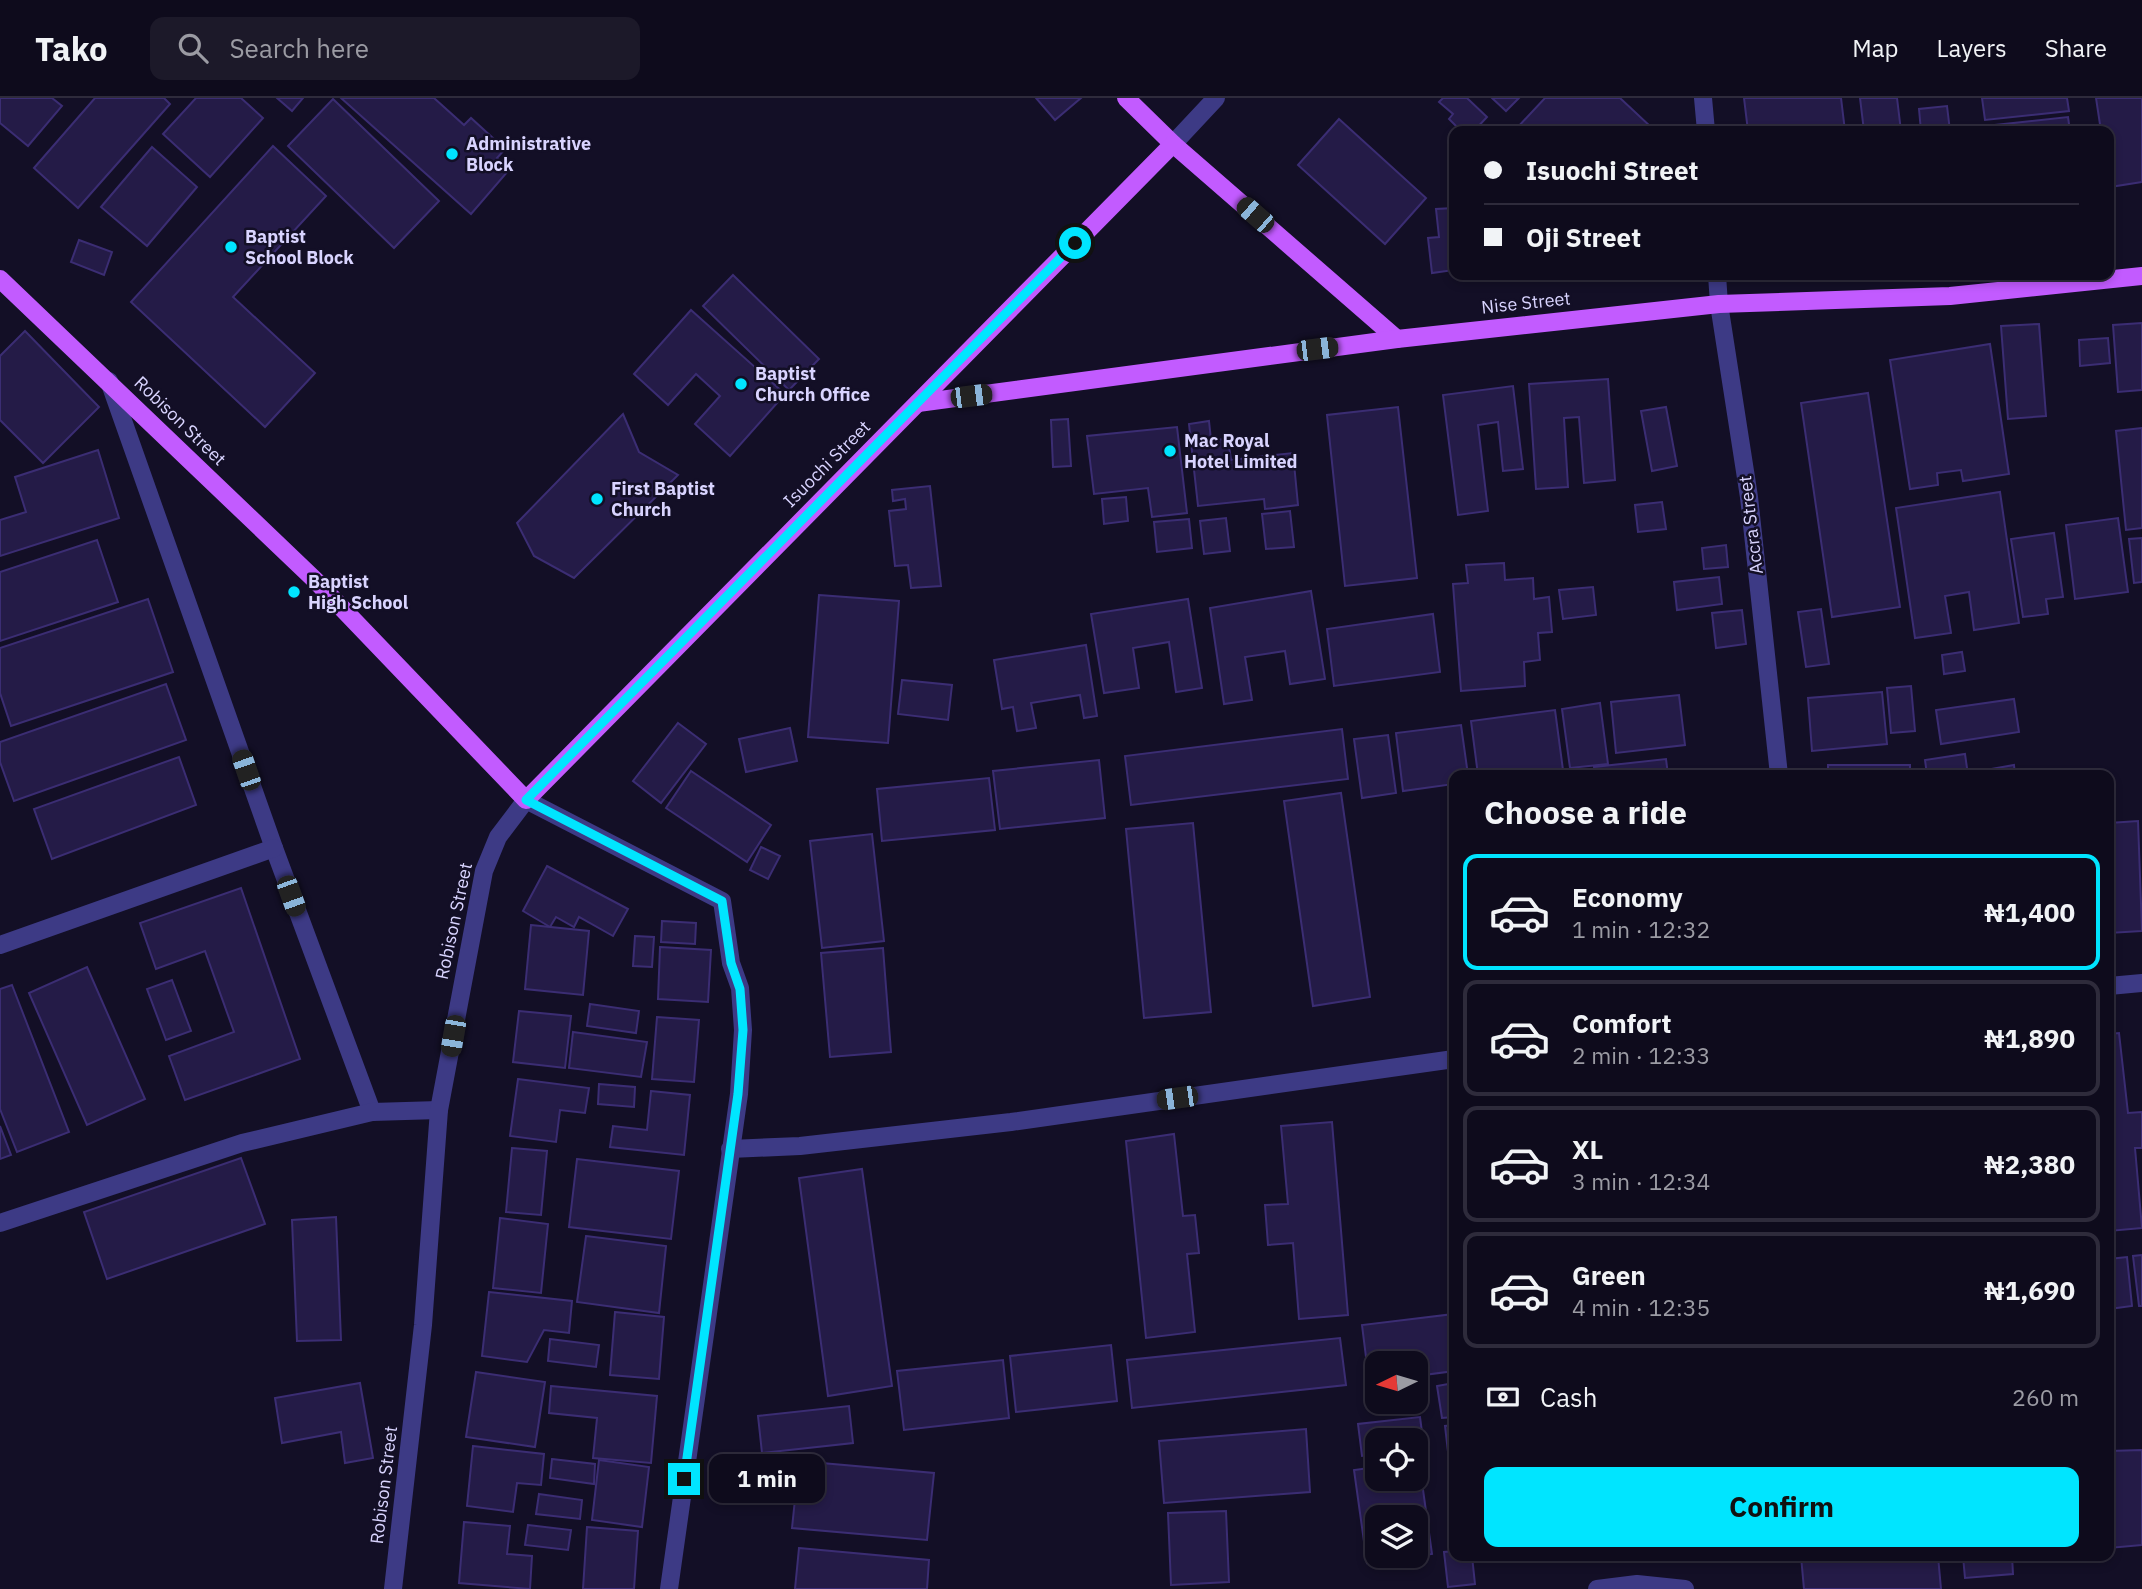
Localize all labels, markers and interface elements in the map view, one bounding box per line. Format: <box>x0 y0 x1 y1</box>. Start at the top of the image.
search box <box>150 17 640 80</box>
text: Tako <box>35 27 108 70</box>
icon: search <box>174 29 212 67</box>
text: Search here <box>230 31 369 65</box>
text: Map <box>1852 32 1899 64</box>
text: Layers <box>1937 32 2007 64</box>
text: Share <box>2045 32 2107 64</box>
place label: Administrative Block <box>466 132 591 176</box>
marker: Administrative Block <box>444 146 460 162</box>
text: Isuochi Street <box>1526 153 1698 187</box>
car <box>1233 193 1278 237</box>
text: Oji Street <box>1526 220 1641 254</box>
place label: Baptist School Block <box>245 225 354 269</box>
route start <box>1059 227 1091 259</box>
marker: Baptist School Block <box>223 239 239 255</box>
street label: Nise Street <box>1480 286 1572 319</box>
car <box>1295 336 1340 362</box>
place label: Baptist Church Office <box>755 362 870 406</box>
street label: Robison Street <box>130 371 231 470</box>
marker: Baptist Church Office <box>733 376 749 392</box>
car <box>949 383 994 409</box>
street label: Isuochi Street <box>778 415 875 512</box>
place label: Mac Royal Hotel Limited <box>1184 429 1298 473</box>
marker: Mac Royal Hotel Limited <box>1162 443 1178 459</box>
street label: Accra Street <box>1733 474 1768 576</box>
place label: First Baptist Church <box>611 477 715 521</box>
marker: First Baptist Church <box>589 491 605 507</box>
place label: Baptist High School <box>308 570 409 614</box>
marker: Baptist High School <box>286 584 302 600</box>
car <box>230 747 263 793</box>
text: Choose a ride <box>1484 791 1687 833</box>
street label: Robison Street <box>430 860 477 981</box>
car <box>274 873 309 919</box>
text: Economy <box>1572 880 1683 914</box>
icon: car <box>1488 881 1551 944</box>
text: ₦1,400 <box>1984 895 2075 929</box>
text: 1 min · 12:32 <box>1572 914 1710 944</box>
text: Comfort <box>1572 1006 1671 1040</box>
icon: car <box>1488 1007 1551 1070</box>
car <box>440 1013 467 1059</box>
text: ₦1,890 <box>1984 1021 2075 1055</box>
text: 2 min · 12:33 <box>1572 1040 1710 1070</box>
car <box>1155 1085 1200 1111</box>
text: XL <box>1572 1132 1603 1166</box>
icon: car <box>1488 1133 1551 1196</box>
text: ₦2,380 <box>1984 1147 2075 1181</box>
text: 3 min · 12:34 <box>1572 1166 1710 1196</box>
text: Green <box>1572 1258 1646 1292</box>
icon: car <box>1488 1259 1551 1322</box>
text: ₦1,690 <box>1984 1273 2075 1307</box>
text: 4 min · 12:35 <box>1572 1292 1710 1322</box>
north arrow <box>1365 1351 1428 1414</box>
map controls <box>1365 1351 1428 1568</box>
icon: cash <box>1484 1378 1522 1416</box>
text: Cash <box>1540 1380 1597 1414</box>
text: 260 m <box>2012 1382 2079 1412</box>
street label: Robison Street <box>365 1424 402 1545</box>
button: locate <box>1365 1428 1428 1491</box>
callout: 1 min <box>708 1454 824 1504</box>
route end <box>668 1463 700 1495</box>
text: 1 min <box>737 1463 797 1493</box>
button: Confirm <box>1484 1467 2079 1547</box>
button: layers <box>1365 1505 1428 1568</box>

